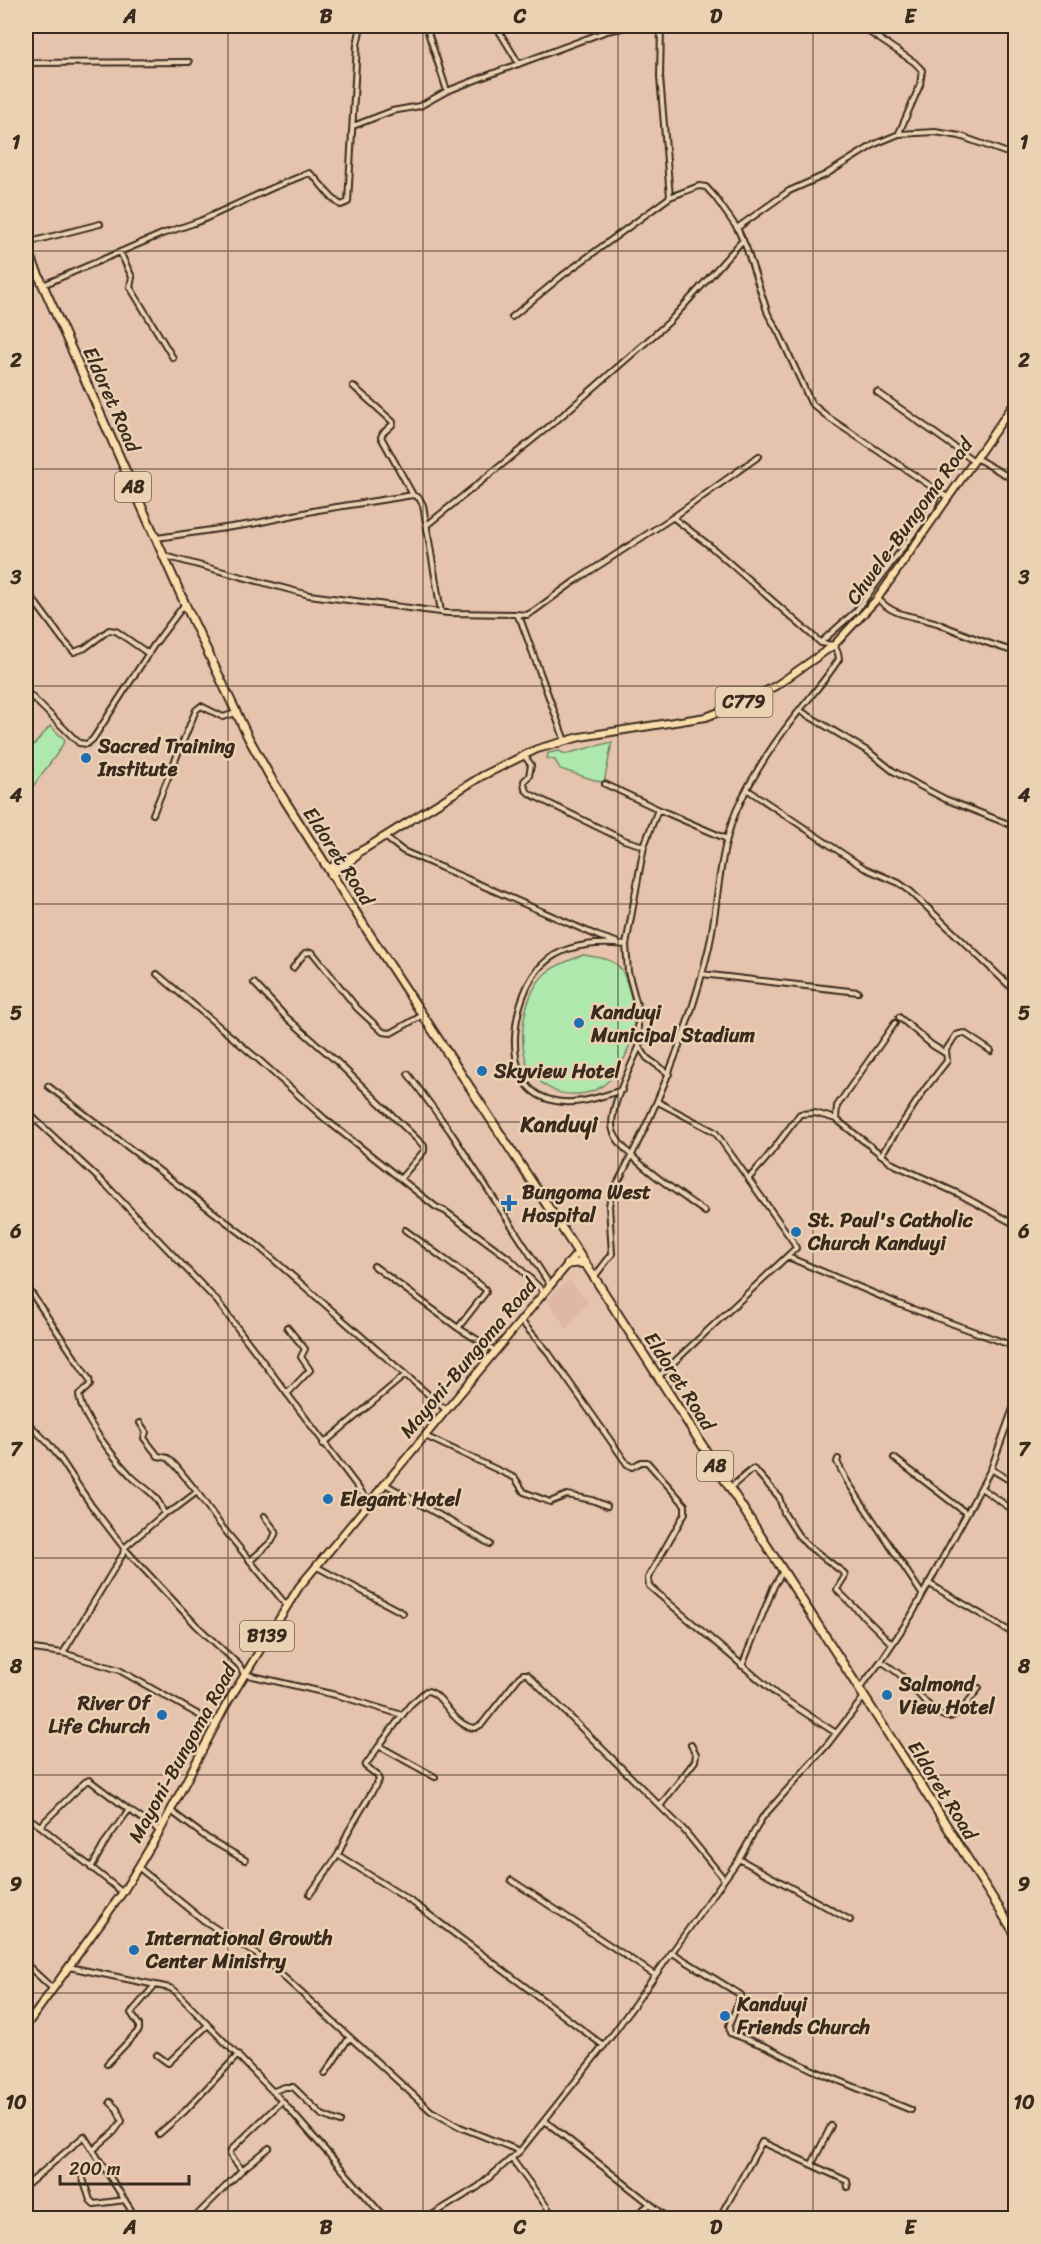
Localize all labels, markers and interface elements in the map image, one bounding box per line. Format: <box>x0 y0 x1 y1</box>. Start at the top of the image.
text: A <box>122 0 137 34</box>
text: B <box>320 0 333 34</box>
text: C <box>513 0 527 34</box>
text: D <box>710 0 723 34</box>
text: E <box>904 0 917 34</box>
text: 1 <box>12 125 21 160</box>
text: 1 <box>1020 125 1029 160</box>
street label: Eldoret Road <box>73 341 151 459</box>
text: 2 <box>9 343 22 378</box>
text: 2 <box>1017 343 1030 378</box>
street label: Chwele-Bungoma Road <box>836 429 983 612</box>
road number: A8 <box>115 472 151 502</box>
text: 3 <box>10 560 22 595</box>
text: 3 <box>1018 560 1030 595</box>
road number: C779 <box>716 687 772 717</box>
place label: Sacred Training Institute <box>97 729 235 787</box>
marker: Sacred Training Institute <box>79 751 93 765</box>
text: 4 <box>9 778 23 813</box>
text: 4 <box>1017 778 1031 813</box>
street label: Eldoret Road <box>293 800 385 914</box>
place label: Kanduyi Municipal Stadium <box>590 995 755 1053</box>
text: 5 <box>10 996 22 1031</box>
text: 5 <box>1018 996 1030 1031</box>
marker: Kanduyi Municipal Stadium <box>572 1016 586 1030</box>
place label: Skyview Hotel <box>493 1054 622 1089</box>
marker: Skyview Hotel <box>475 1064 489 1078</box>
district label: Kanduyi <box>519 1105 598 1144</box>
place label: Bungoma West Hospital <box>521 1175 651 1233</box>
marker: Bungoma West Hospital <box>500 1194 518 1212</box>
place label: St. Paul's Catholic Church Kanduyi <box>807 1203 974 1261</box>
text: 6 <box>9 1214 22 1249</box>
text: 6 <box>1017 1214 1030 1249</box>
marker: St. Paul's Catholic Church Kanduyi <box>789 1225 803 1239</box>
street label: Mayoni-Bungoma Road <box>391 1269 547 1446</box>
street label: Eldoret Road <box>634 1325 726 1439</box>
text: 7 <box>10 1432 23 1467</box>
text: 7 <box>1018 1432 1031 1467</box>
road number: A8 <box>697 1451 733 1481</box>
place label: Elegant Hotel <box>340 1482 462 1517</box>
marker: Elegant Hotel <box>321 1492 335 1506</box>
road number: B139 <box>240 1621 294 1651</box>
text: 8 <box>9 1649 23 1684</box>
text: 8 <box>1017 1649 1031 1684</box>
street label: Mayoni-Bungoma Road <box>119 1656 247 1849</box>
place label: Salmond View Hotel <box>898 1667 996 1725</box>
place label: River Of Life Church <box>49 1686 152 1744</box>
marker: Salmond View Hotel <box>880 1688 894 1702</box>
marker: River Of Life Church <box>155 1708 169 1722</box>
street label: Eldoret Road <box>898 1733 988 1848</box>
text: 9 <box>10 1867 22 1902</box>
text: 9 <box>1018 1867 1030 1902</box>
place label: International Growth Center Ministry <box>145 1921 333 1979</box>
marker: International Growth Center Ministry <box>127 1943 141 1957</box>
place label: Kanduyi Friends Church <box>736 1987 870 2045</box>
marker: Kanduyi Friends Church <box>718 2009 732 2023</box>
text: 10 <box>5 2085 27 2120</box>
text: 10 <box>1013 2085 1035 2120</box>
scale bar <box>60 2148 189 2186</box>
text: 200 m <box>69 2153 121 2185</box>
text: A <box>122 2210 137 2244</box>
text: B <box>320 2210 333 2244</box>
text: C <box>513 2210 527 2244</box>
text: D <box>710 2210 723 2244</box>
text: E <box>904 2210 917 2244</box>

